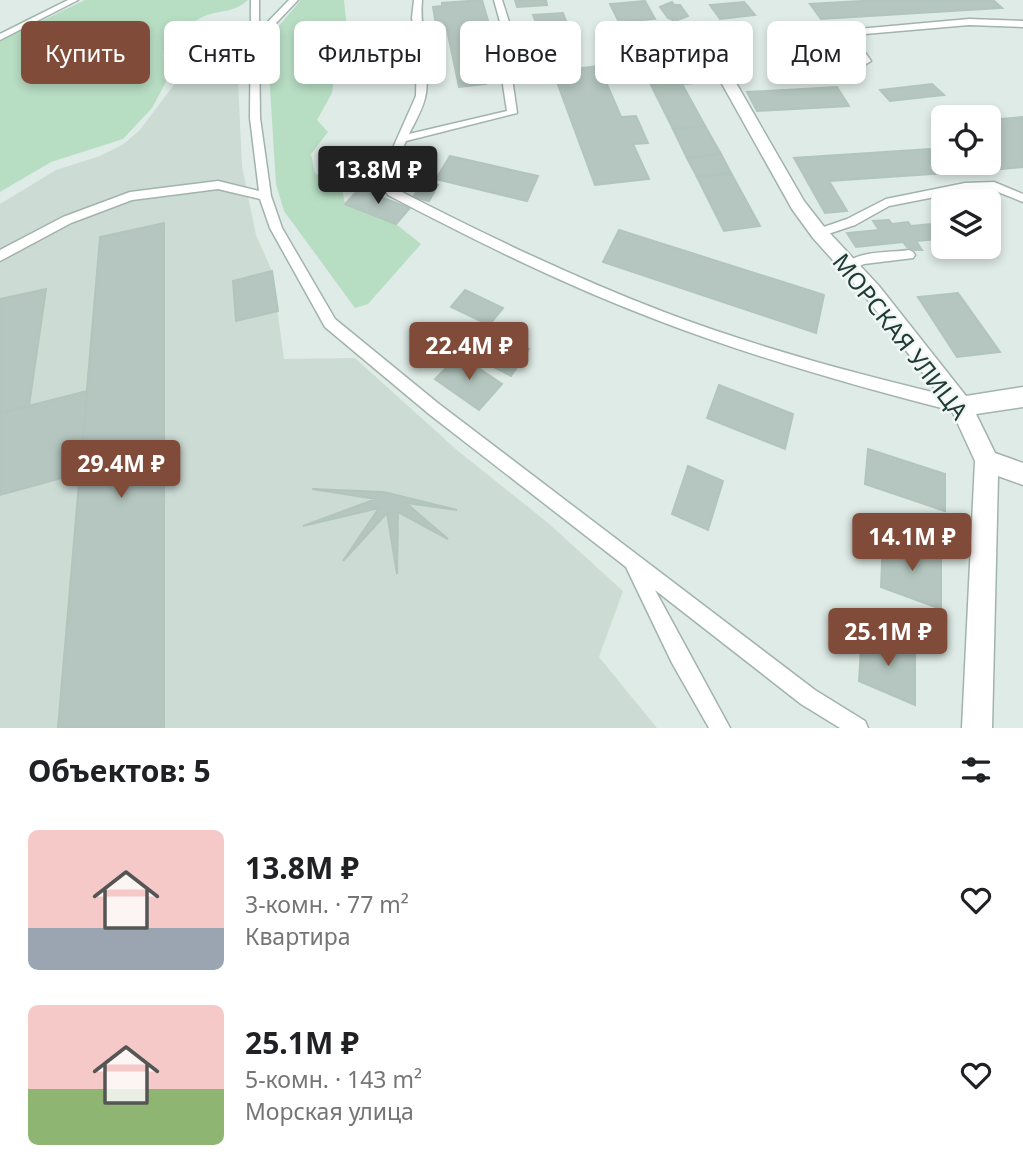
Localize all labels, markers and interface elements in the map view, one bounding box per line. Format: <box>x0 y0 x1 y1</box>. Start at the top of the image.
chip: Купить <box>21 21 150 84</box>
chip: Снять <box>164 21 280 84</box>
chip: Фильтры <box>294 21 446 84</box>
chip: Новое <box>460 21 581 84</box>
chip: Квартира <box>595 21 753 84</box>
chip: Дом <box>767 21 866 84</box>
map controls <box>931 105 1001 259</box>
button: locate <box>931 105 1001 175</box>
pin: 13.8M ₽ <box>313 146 443 206</box>
text: 13.8M ₽ <box>334 153 422 185</box>
button: layers <box>931 189 1001 259</box>
street label: МОРСКАЯ УЛИЦА <box>826 246 977 426</box>
pin: 22.4M ₽ <box>404 322 534 382</box>
text: 22.4M ₽ <box>425 329 513 361</box>
pin: 29.4M ₽ <box>56 440 186 500</box>
text: 29.4M ₽ <box>77 447 165 479</box>
pin: 14.1M ₽ <box>847 514 977 573</box>
text: 14.1M ₽ <box>868 520 956 552</box>
pin: 25.1M ₽ <box>823 608 953 668</box>
text: 25.1M ₽ <box>844 615 932 647</box>
text: Объектов: 5 <box>28 750 211 791</box>
icon: filters <box>957 751 995 789</box>
text: 13.8M ₽ <box>245 847 359 888</box>
icon: home <box>84 858 168 942</box>
icon: heart <box>957 881 995 919</box>
text: 3-комн. · 77 m² <box>245 888 409 920</box>
text: Квартира <box>245 920 351 952</box>
text: 25.1M ₽ <box>245 1022 359 1063</box>
icon: home <box>84 1033 168 1117</box>
icon: heart <box>957 1056 995 1094</box>
text: 5-комн. · 143 m² <box>245 1063 422 1095</box>
text: Морская улица <box>245 1095 414 1127</box>

